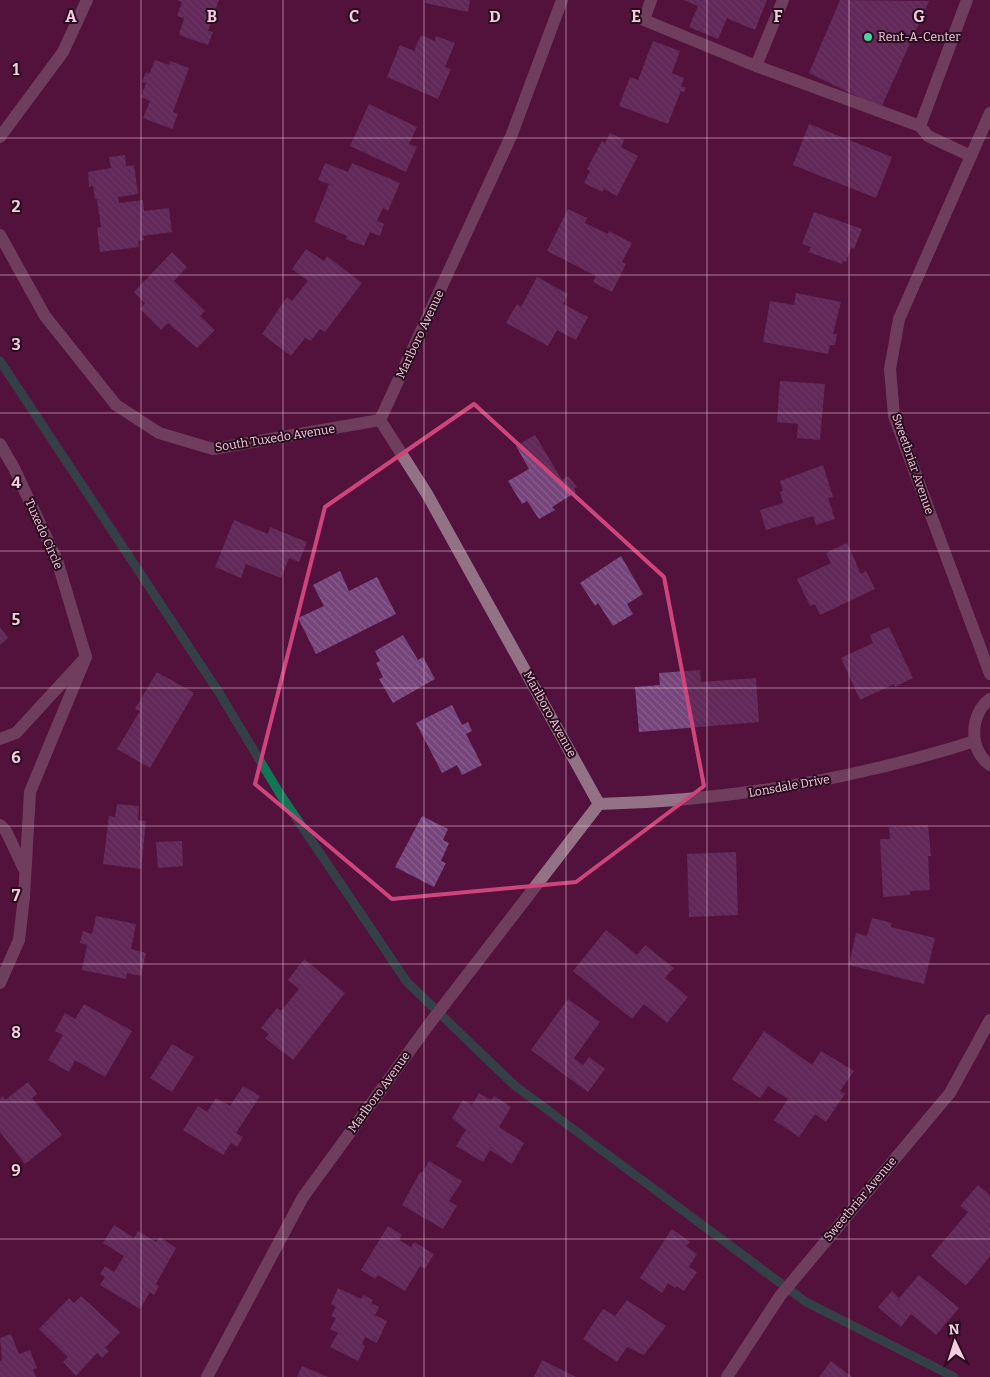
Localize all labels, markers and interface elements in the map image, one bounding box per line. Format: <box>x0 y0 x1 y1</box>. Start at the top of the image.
text: A <box>65 7 77 26</box>
text: B <box>207 7 217 26</box>
text: C <box>349 7 359 26</box>
text: D <box>489 7 501 26</box>
text: E <box>631 7 641 26</box>
text: F <box>774 7 783 26</box>
text: G <box>913 7 925 26</box>
place label: Rent-A-Center <box>878 30 961 44</box>
marker: Rent-A-Center <box>862 31 874 43</box>
text: 1 <box>13 60 20 79</box>
text: 2 <box>11 197 21 216</box>
street label: Marlboro Avenue <box>393 288 447 380</box>
text: 3 <box>11 335 21 354</box>
street label: Sweetbriar Avenue <box>889 412 937 516</box>
street label: South Tuxedo Avenue <box>214 422 336 454</box>
text: 4 <box>11 473 21 492</box>
street label: Tuxedo Circle <box>22 497 66 571</box>
text: 5 <box>12 610 21 629</box>
street label: Marlboro Avenue <box>521 669 579 759</box>
text: 6 <box>11 748 21 767</box>
street label: Lonsdale Drive <box>747 772 831 800</box>
text: 7 <box>12 886 21 905</box>
text: 8 <box>11 1023 21 1042</box>
street label: Marlboro Avenue <box>345 1049 413 1135</box>
street label: Sweetbriar Avenue <box>821 1154 899 1244</box>
text: 9 <box>11 1161 21 1180</box>
north arrow <box>930 1317 980 1367</box>
text: N <box>948 1321 960 1338</box>

